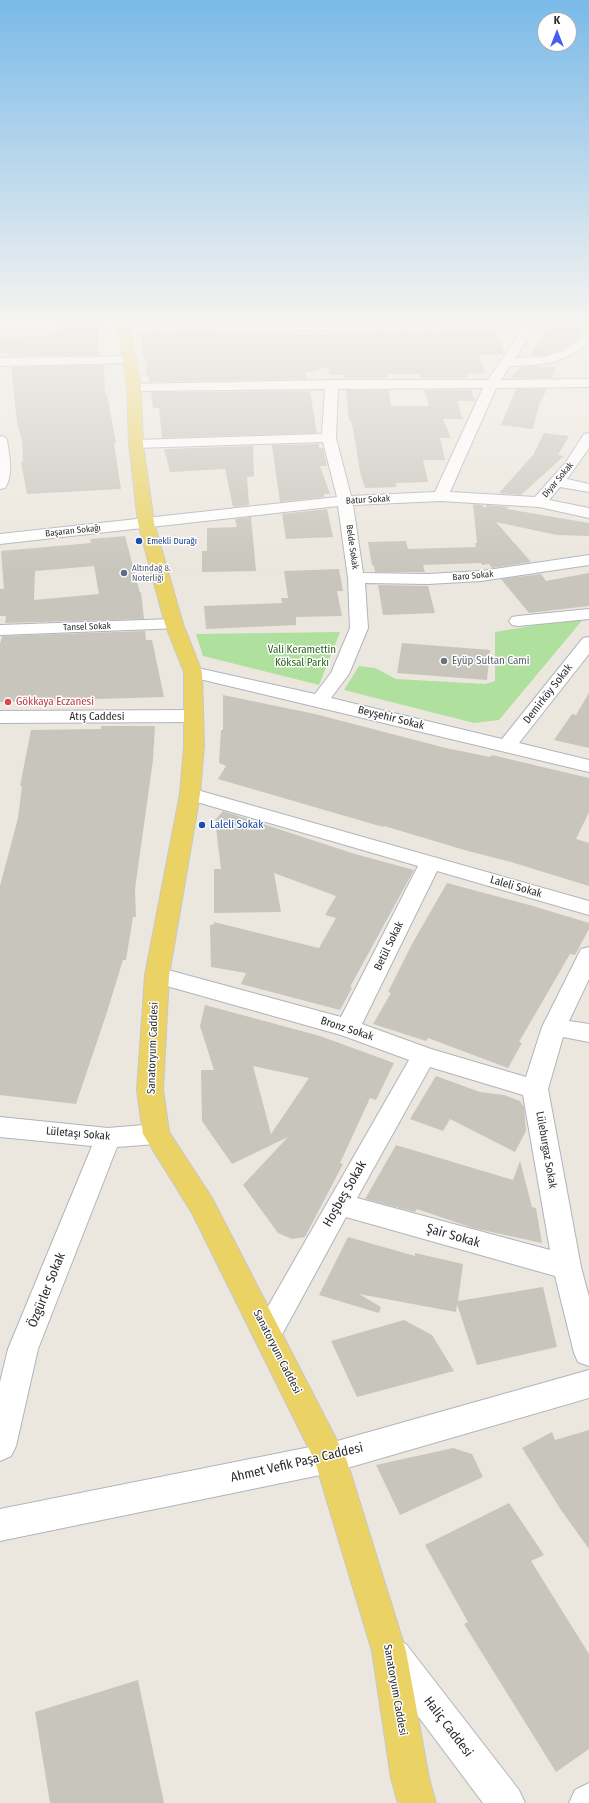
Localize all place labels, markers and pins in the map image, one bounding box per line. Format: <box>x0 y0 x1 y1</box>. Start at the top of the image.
marker: Emekli Durağı <box>134 536 144 546</box>
place label: Emekli Durağı <box>147 536 197 546</box>
place label: Altındağ 8. Noterliği <box>132 563 171 584</box>
marker: Altındağ 8. Noterliği <box>119 568 129 578</box>
place label: Eyüp Sultan Cami <box>452 654 530 668</box>
marker: Eyüp Sultan Cami <box>439 656 449 666</box>
place label: Gökkaya Eczanesi <box>16 695 94 709</box>
marker: Gökkaya Eczanesi <box>3 697 13 707</box>
place label: Laleli Sokak <box>210 818 263 832</box>
marker: Laleli Sokak <box>197 820 207 830</box>

